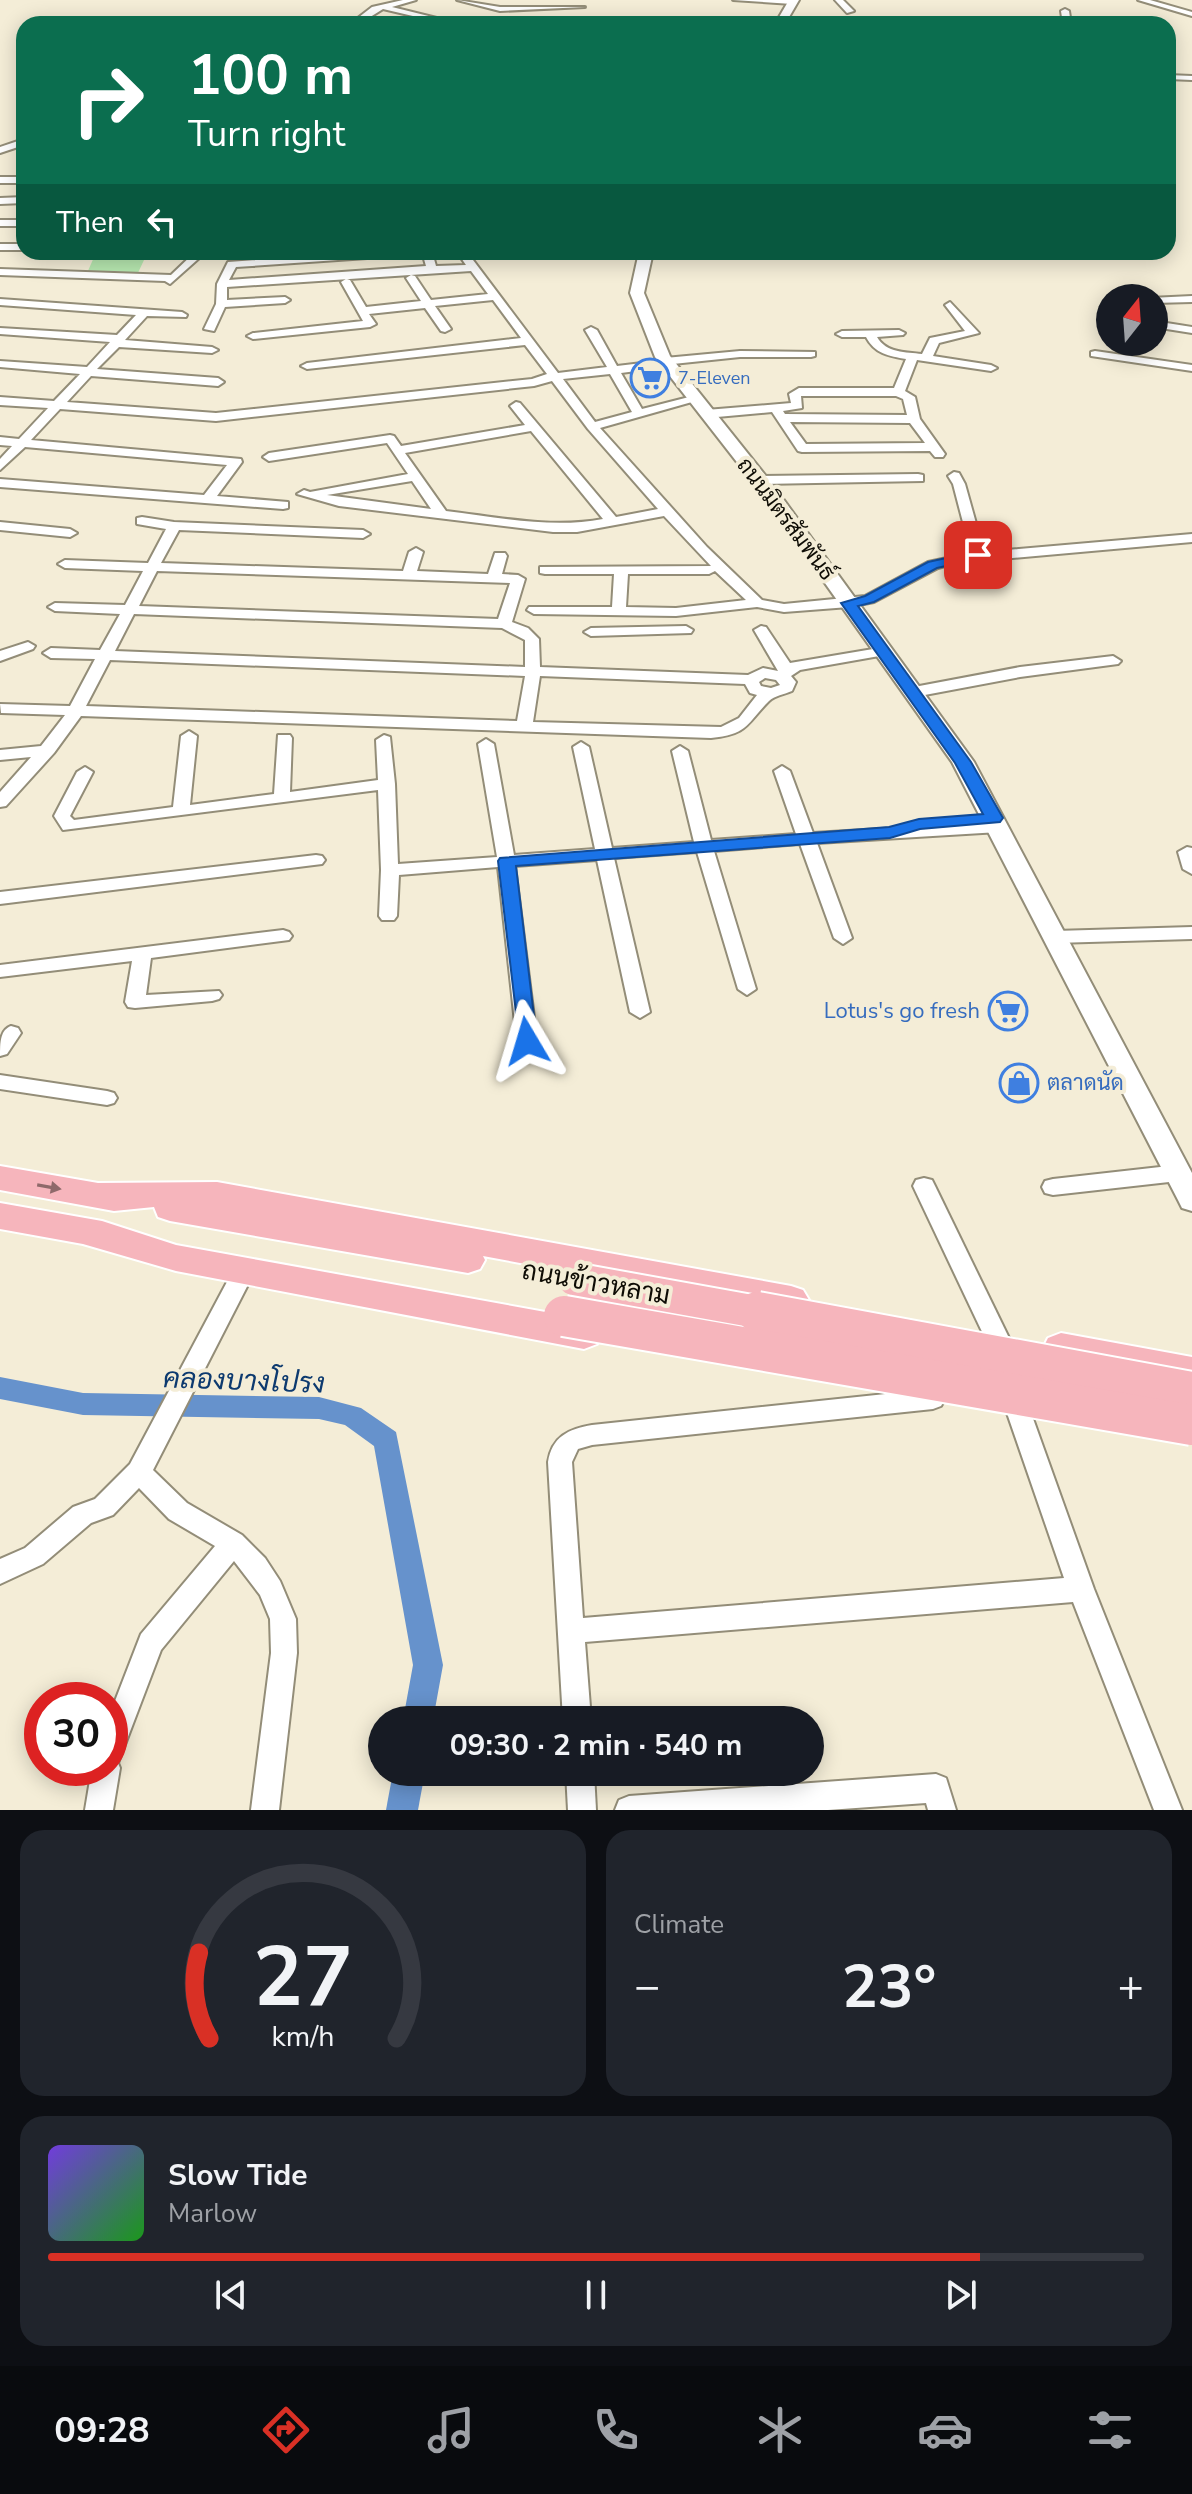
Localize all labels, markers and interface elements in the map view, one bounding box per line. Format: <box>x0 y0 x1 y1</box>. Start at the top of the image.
text: 100 m <box>188 37 353 114</box>
icon: right <box>56 48 160 152</box>
text: Turn right <box>188 110 345 159</box>
icon: left <box>140 200 184 244</box>
text: Then <box>56 202 124 243</box>
north arrow <box>1096 284 1168 356</box>
map controls <box>1096 284 1168 356</box>
supermarket icon: 7-Eleven <box>629 357 671 399</box>
place label: 7-Eleven <box>678 366 751 390</box>
street label: ถนนมิตรสัมพันธ์ <box>730 452 842 587</box>
pin <box>944 521 1012 589</box>
icon: arrive <box>956 533 1000 577</box>
supermarket icon: Lotus's go fresh <box>987 990 1029 1032</box>
place label: Lotus's go fresh <box>824 996 980 1026</box>
position arrow <box>485 999 569 1083</box>
shop icon: ตลาดนัด <box>998 1062 1040 1104</box>
place label: ตลาดนัด <box>1047 1068 1124 1098</box>
one-way arrow <box>37 1181 62 1193</box>
street label: ถนนข้าวหลาม <box>519 1253 673 1313</box>
water label: คลองบางโปรง <box>162 1358 326 1403</box>
speed limit sign: 30 <box>24 1682 128 1786</box>
text: 09:30 · 2 min · 540 m <box>450 1725 742 1766</box>
text: Climate <box>634 1907 724 1942</box>
text: 27 <box>253 1921 353 2034</box>
text: 23° <box>842 1946 936 2028</box>
text: − <box>634 1957 660 2017</box>
text: + <box>1118 1957 1144 2017</box>
text: km/h <box>272 2017 334 2056</box>
text: Slow Tide <box>168 2155 308 2196</box>
text: Marlow <box>168 2196 257 2231</box>
icon: previous <box>209 2273 253 2317</box>
icon: pause <box>574 2273 618 2317</box>
icon: next <box>939 2273 983 2317</box>
icon: directions <box>258 2402 314 2458</box>
icon: music <box>423 2402 479 2458</box>
icon: phone <box>588 2402 644 2458</box>
icon: climate <box>752 2402 808 2458</box>
icon: car <box>917 2402 973 2458</box>
icon: filters <box>1082 2402 1138 2458</box>
text: 09:28 <box>54 2406 150 2455</box>

